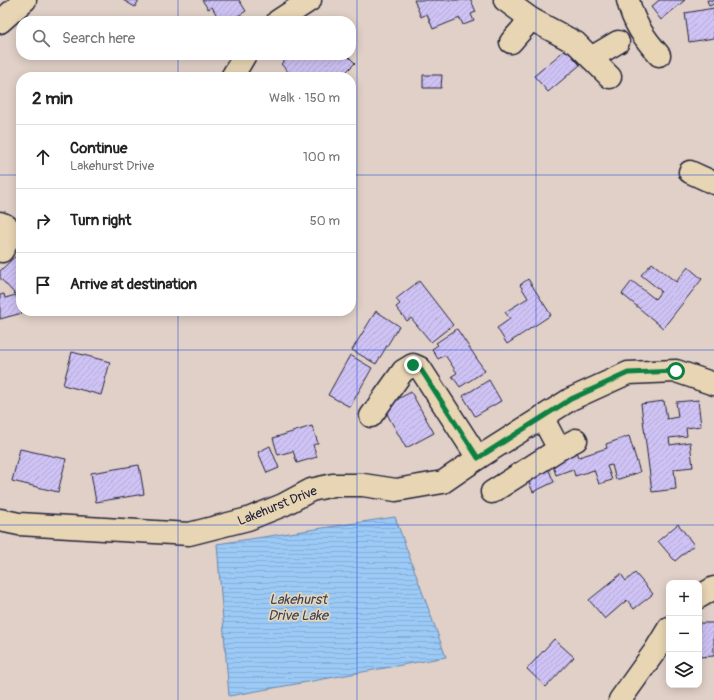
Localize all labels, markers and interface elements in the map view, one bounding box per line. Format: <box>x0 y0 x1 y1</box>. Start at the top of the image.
search box <box>16 16 356 60</box>
icon: search <box>30 27 52 49</box>
text: Search here <box>62 29 135 48</box>
text: 2 min <box>32 88 73 109</box>
text: Walk · 150 m <box>269 90 340 106</box>
text: Continue <box>70 139 128 158</box>
icon: ahead <box>32 146 54 168</box>
text: 100 m <box>303 149 340 165</box>
text: Lakehurst Drive <box>70 158 154 174</box>
icon: right <box>32 210 54 232</box>
text: Turn right <box>70 211 131 230</box>
text: 50 m <box>310 213 340 229</box>
icon: arrive <box>32 274 54 296</box>
text: Arrive at destination <box>70 275 197 294</box>
route end <box>404 356 422 374</box>
route start <box>667 362 685 380</box>
street label: Lakehurst Drive <box>235 483 320 529</box>
map controls <box>666 580 702 688</box>
button: + <box>666 580 702 616</box>
water label: Lakehurst Drive Lake <box>268 591 330 624</box>
button: − <box>666 616 702 652</box>
button: layers <box>666 652 702 688</box>

